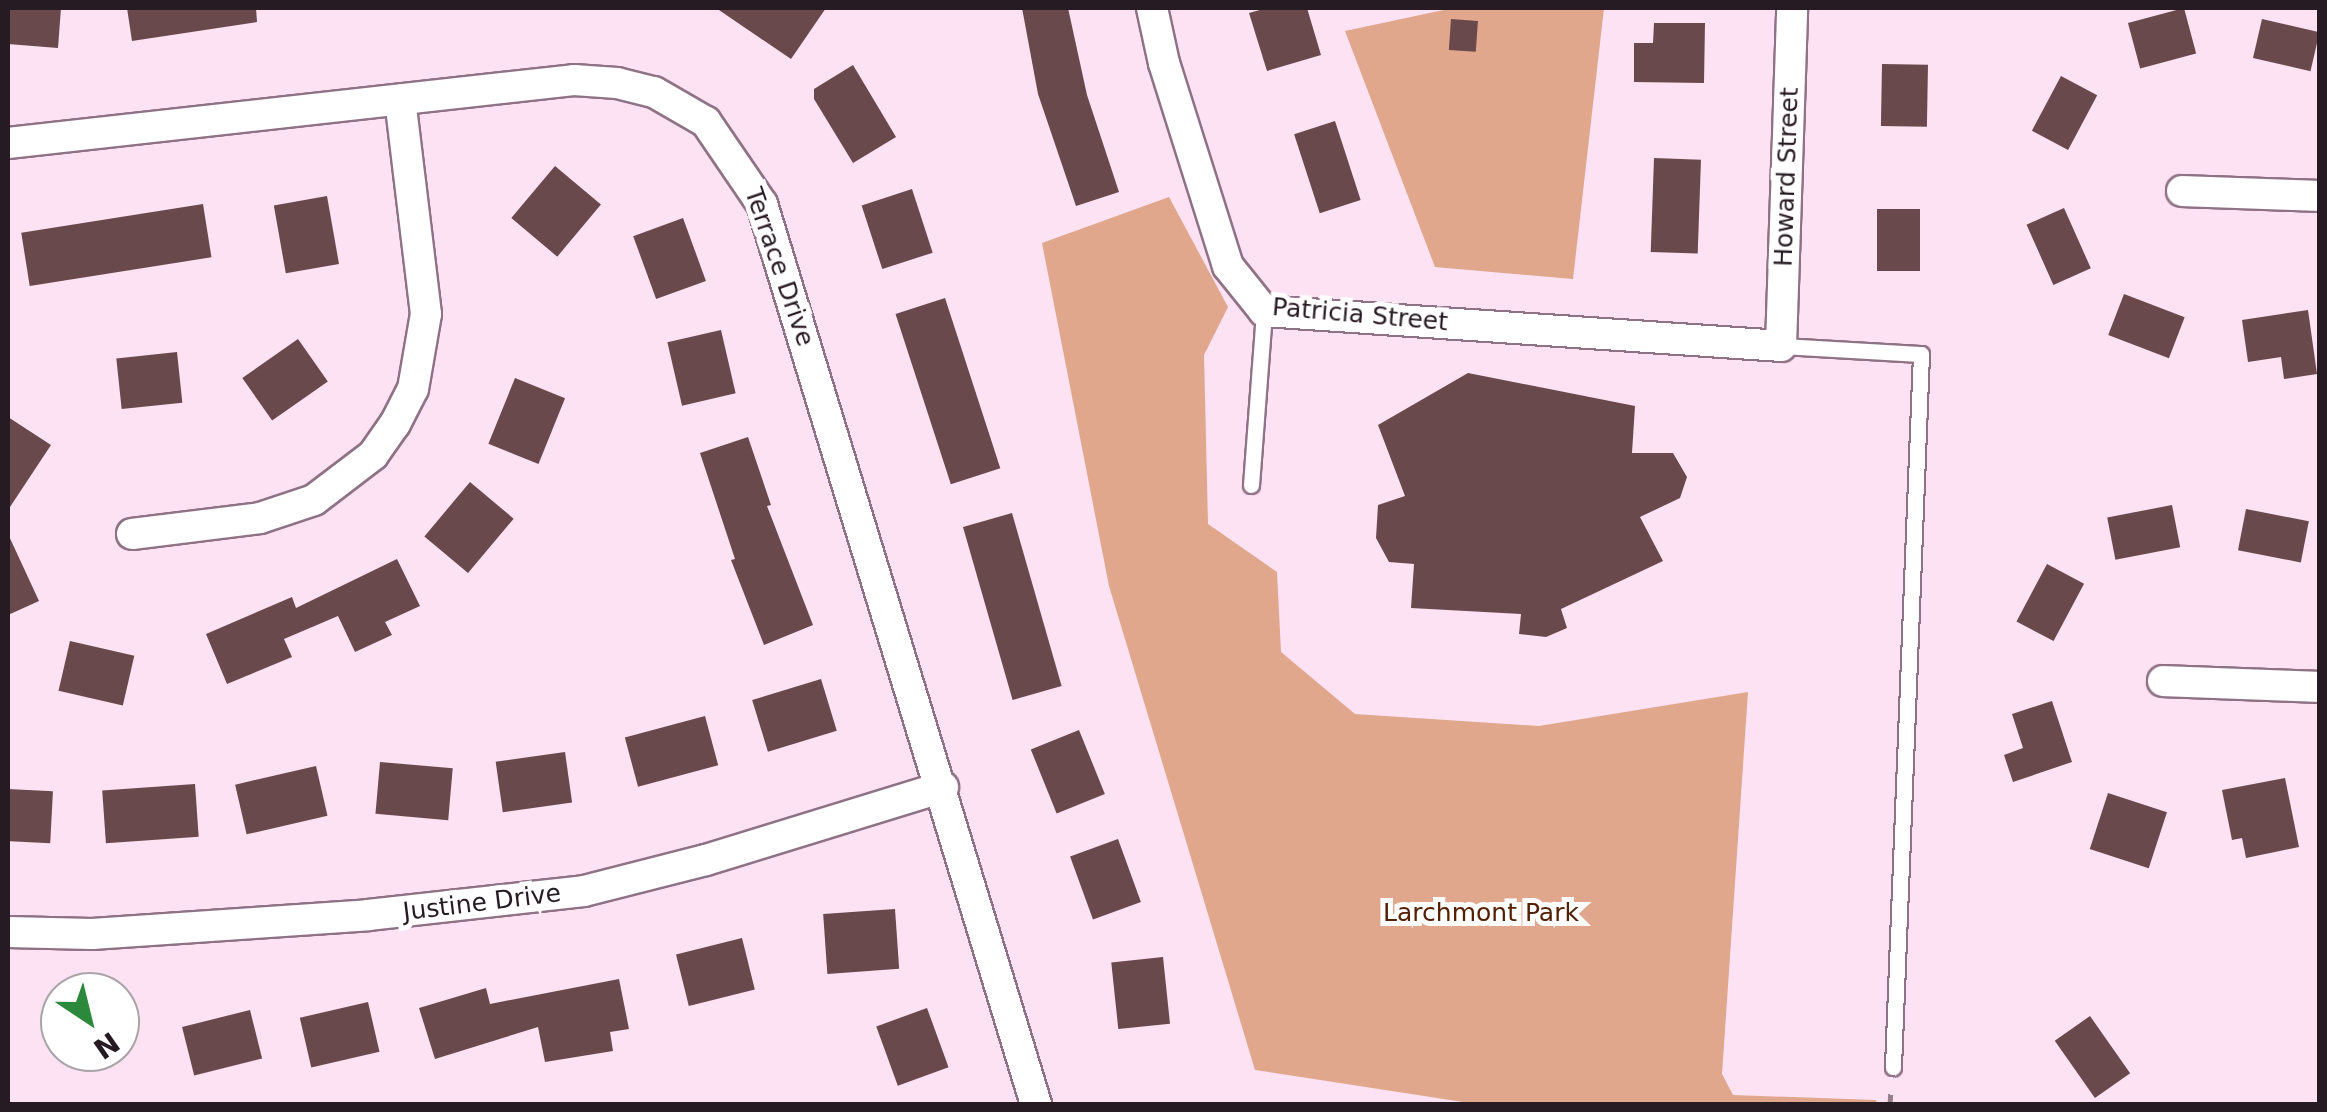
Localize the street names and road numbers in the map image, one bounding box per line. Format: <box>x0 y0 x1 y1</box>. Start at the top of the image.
street label: Howard Street <box>1769 87 1805 267</box>
street label: Terrace Drive <box>738 184 820 350</box>
street label: Patricia Street <box>1271 292 1449 338</box>
street label: Justine Drive <box>401 878 563 928</box>

